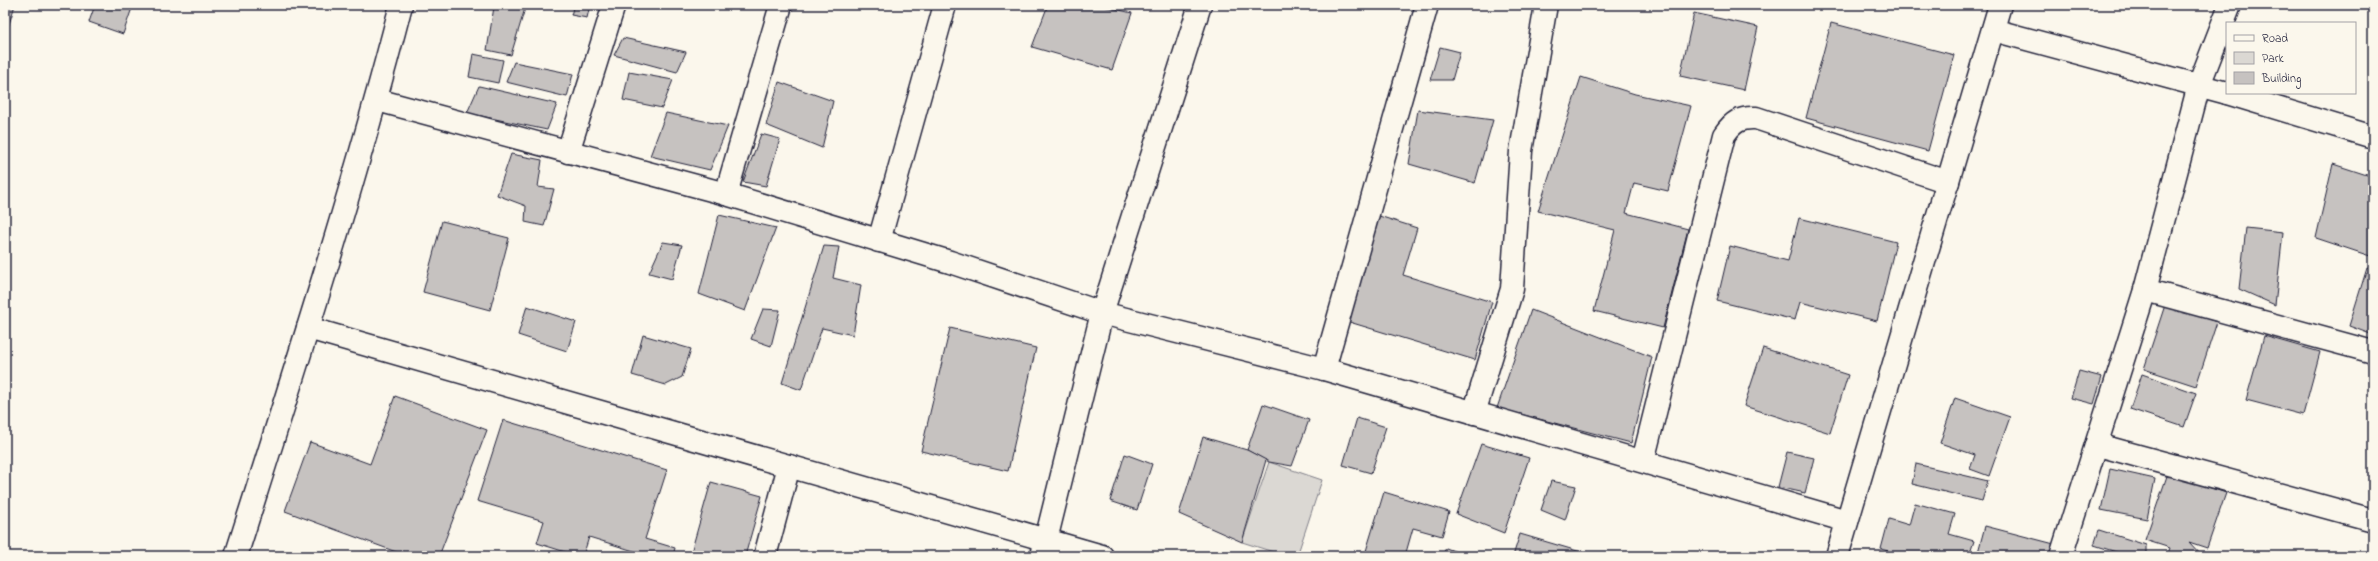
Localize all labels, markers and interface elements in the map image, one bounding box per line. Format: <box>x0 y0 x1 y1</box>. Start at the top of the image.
legend <box>2226 22 2356 94</box>
text: Road <box>2262 30 2288 48</box>
text: Park <box>2262 50 2284 68</box>
text: Building <box>2261 70 2301 89</box>

